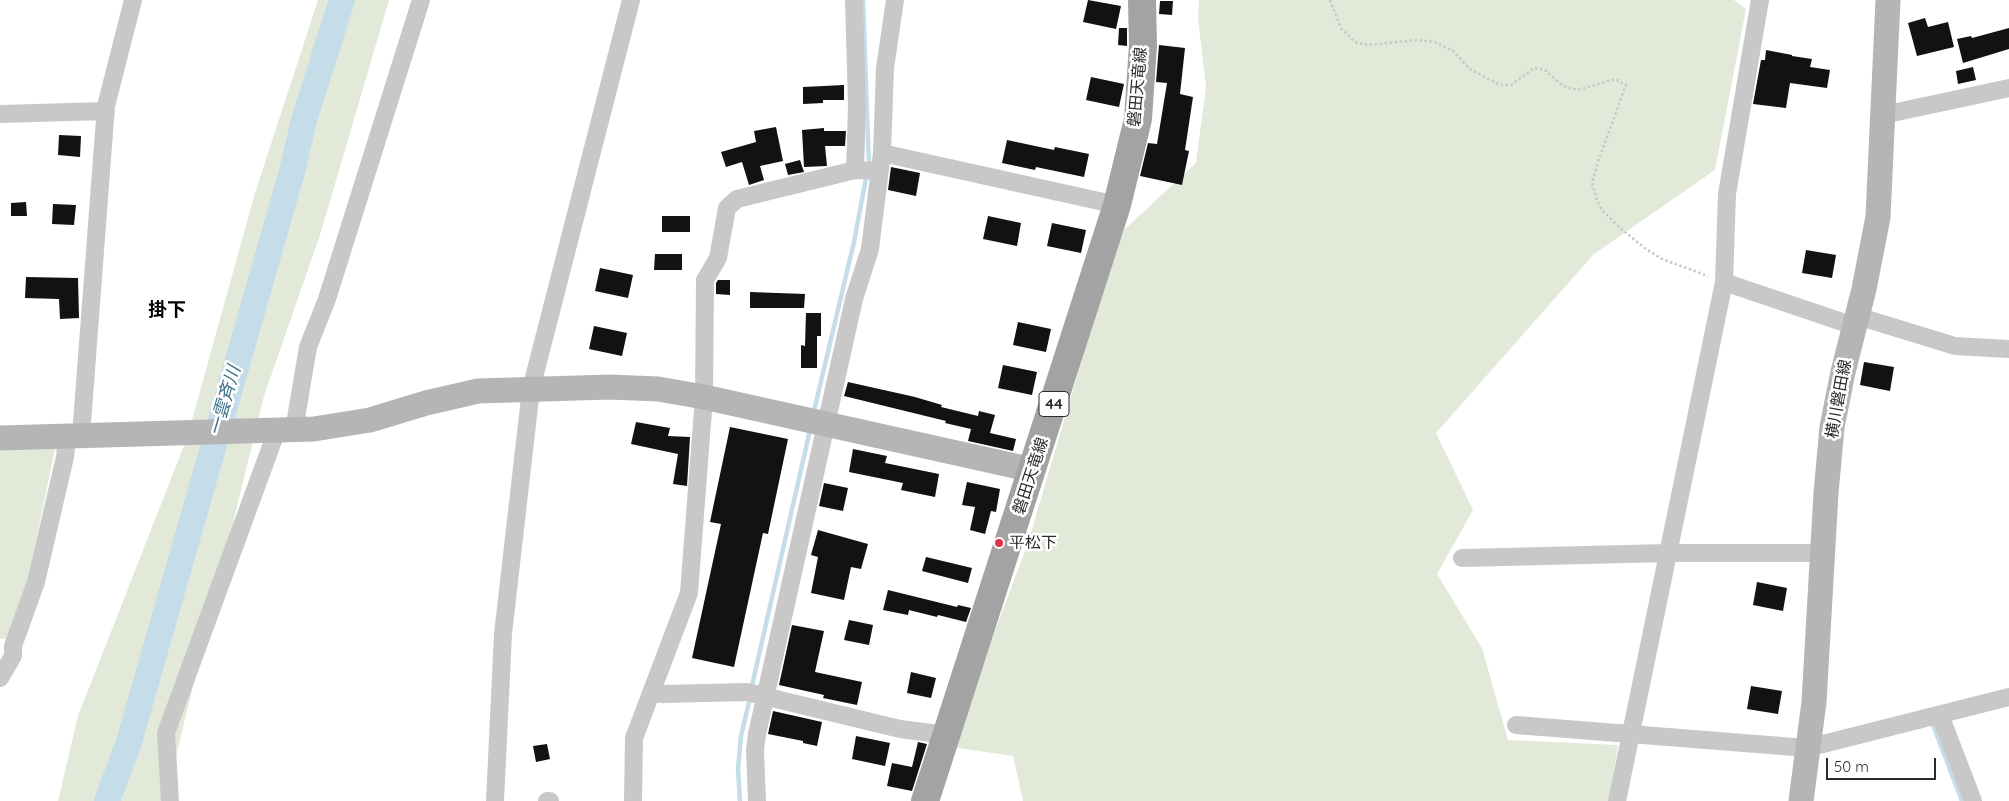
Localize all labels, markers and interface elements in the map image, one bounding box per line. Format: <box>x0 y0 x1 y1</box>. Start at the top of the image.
street label: 磐田天竜線 <box>1125 46 1151 128</box>
district label: 掛下 <box>148 299 186 321</box>
street label: 横川磐田線 <box>1823 358 1855 440</box>
water label: 一雲斉川 <box>205 363 245 439</box>
road number: 44 <box>1039 392 1069 416</box>
street label: 磐田天竜線 <box>1010 435 1052 517</box>
place label: 平松下 <box>1009 533 1057 553</box>
marker: 平松下 <box>993 537 1005 549</box>
scale bar <box>1829 748 1939 780</box>
text: 50 m <box>1834 757 1869 776</box>

